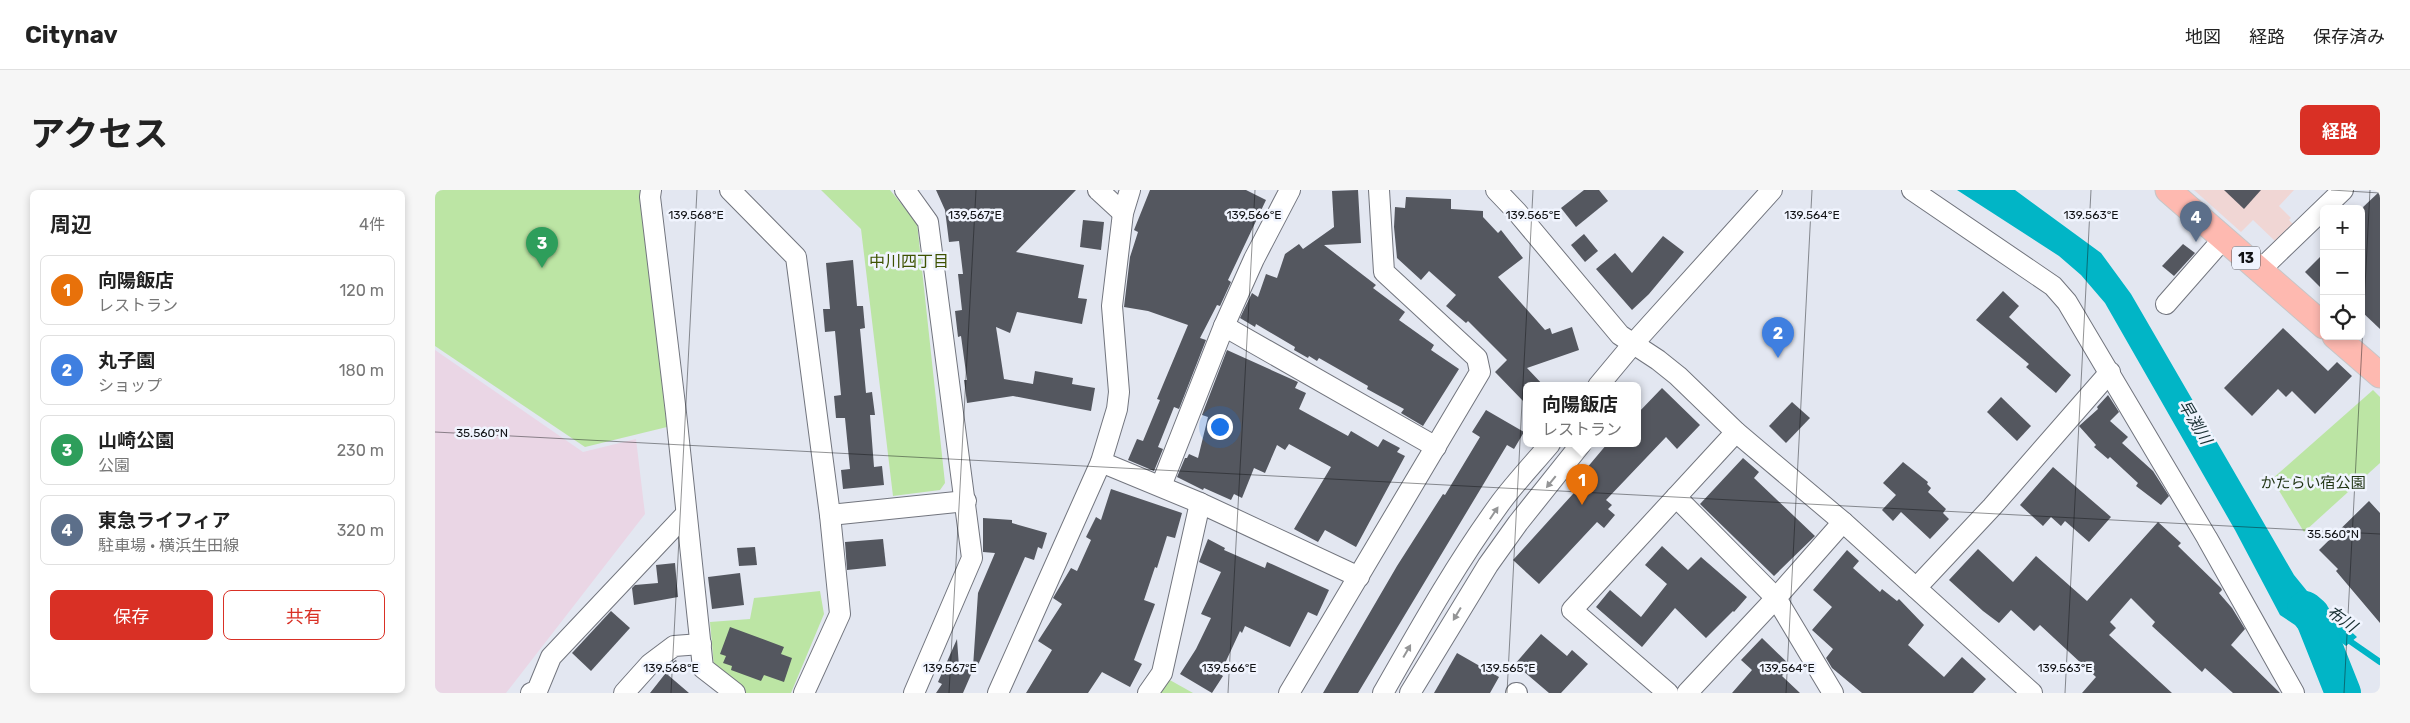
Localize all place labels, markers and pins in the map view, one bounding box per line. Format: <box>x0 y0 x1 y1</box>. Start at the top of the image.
pin: 4 <box>2180 201 2212 242</box>
pin: 3 <box>526 227 558 268</box>
pin: 2 <box>1762 317 1794 358</box>
pin: 1 <box>1566 464 1598 505</box>

